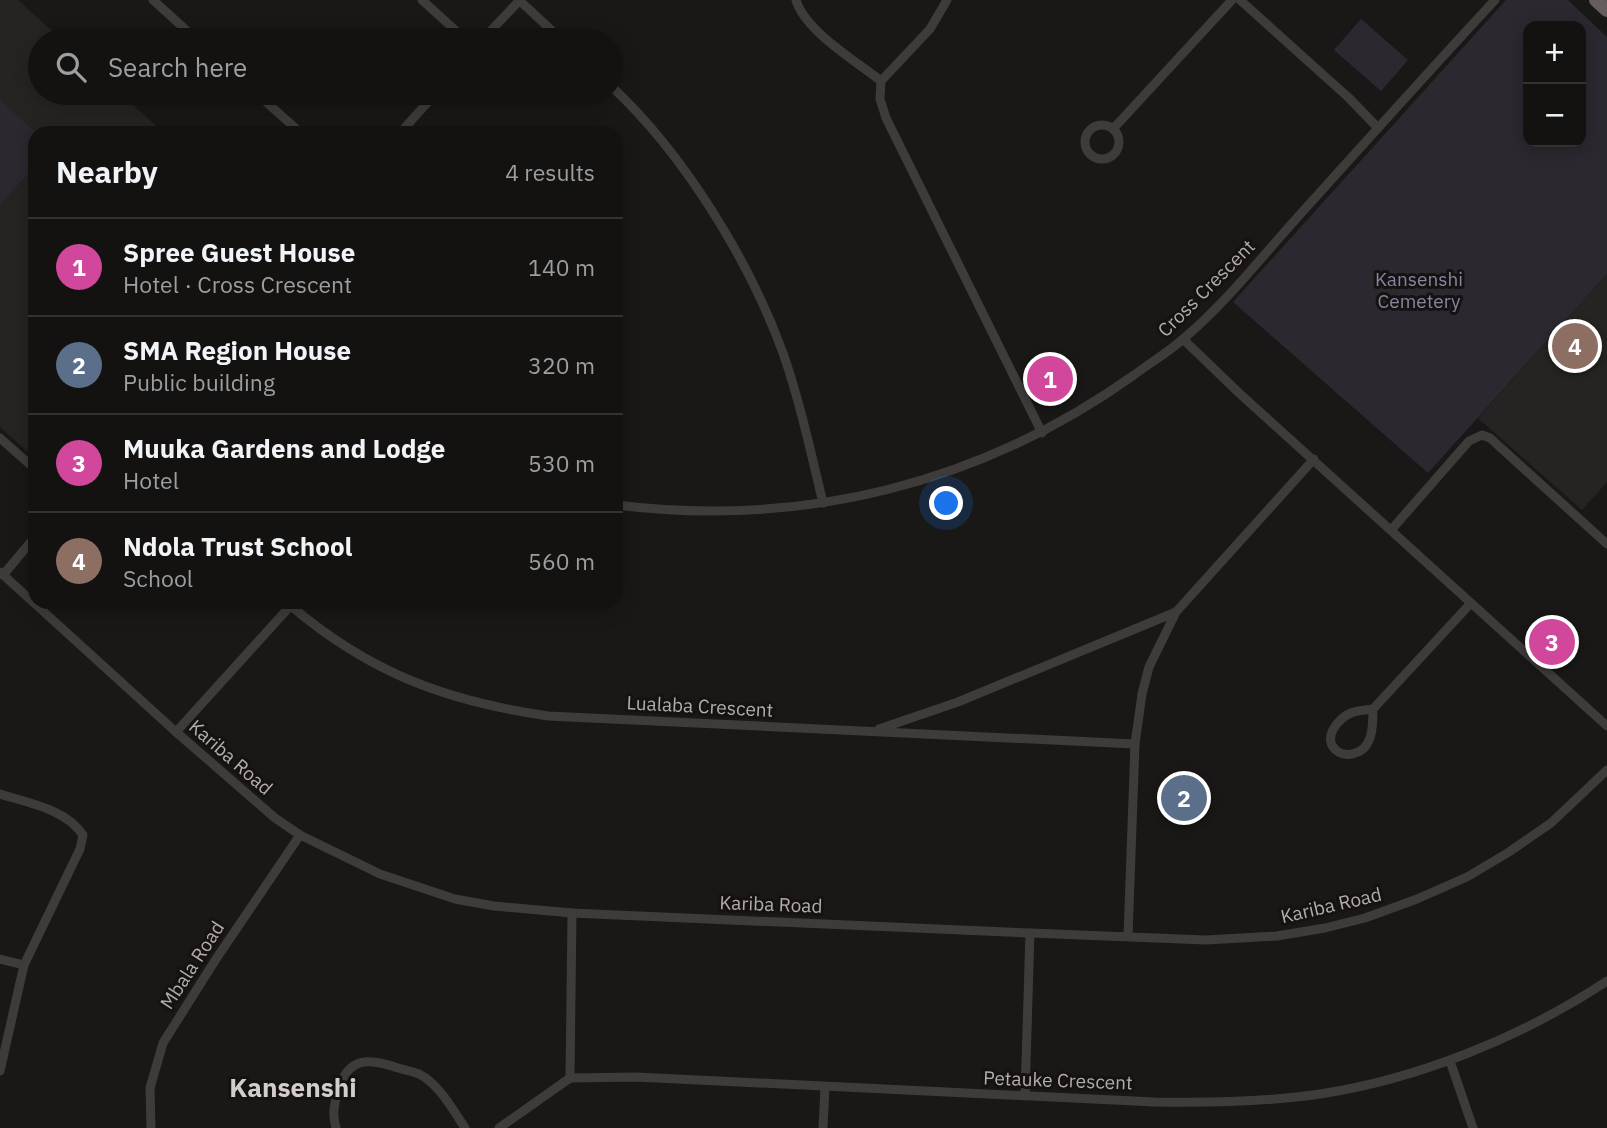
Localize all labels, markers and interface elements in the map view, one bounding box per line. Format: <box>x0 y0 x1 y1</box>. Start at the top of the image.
map controls <box>1523 21 1586 147</box>
button: + <box>1523 21 1586 84</box>
search box <box>28 28 623 105</box>
icon: search <box>52 48 90 86</box>
text: Search here <box>108 50 247 84</box>
button: − <box>1523 84 1586 147</box>
text: Nearby <box>56 152 158 191</box>
text: 4 results <box>505 157 595 187</box>
street label: Cross Crescent <box>1152 234 1260 342</box>
text: Spree Guest House <box>123 235 355 269</box>
text: 1 <box>72 252 86 282</box>
text: 140 m <box>528 252 595 282</box>
park label: Kansenshi Cemetery <box>1375 267 1463 313</box>
text: Hotel · Cross Crescent <box>123 269 352 299</box>
pin: 4 <box>1552 320 1598 372</box>
text: SMA Region House <box>123 333 351 367</box>
text: 2 <box>72 350 86 380</box>
text: 320 m <box>528 350 595 380</box>
pin: 1 <box>1027 353 1073 405</box>
text: Public building <box>123 367 275 397</box>
text: Muuka Gardens and Lodge <box>123 431 445 465</box>
text: 3 <box>72 448 86 478</box>
text: 530 m <box>528 448 595 478</box>
text: Hotel <box>123 465 179 495</box>
your location <box>929 486 963 520</box>
text: Ndola Trust School <box>123 529 352 563</box>
text: 4 <box>72 546 86 576</box>
text: 560 m <box>528 546 595 576</box>
text: School <box>123 563 193 593</box>
pin: 3 <box>1529 616 1575 668</box>
street label: Lualaba Crescent <box>626 690 774 722</box>
street label: Kariba Road <box>184 714 278 800</box>
pin: 2 <box>1161 772 1207 824</box>
street label: Kariba Road <box>1278 882 1384 928</box>
street label: Kariba Road <box>719 890 823 918</box>
street label: Mbala Road <box>155 916 229 1014</box>
street label: Petauke Crescent <box>983 1065 1133 1095</box>
district label: Kansenshi <box>229 1070 357 1104</box>

